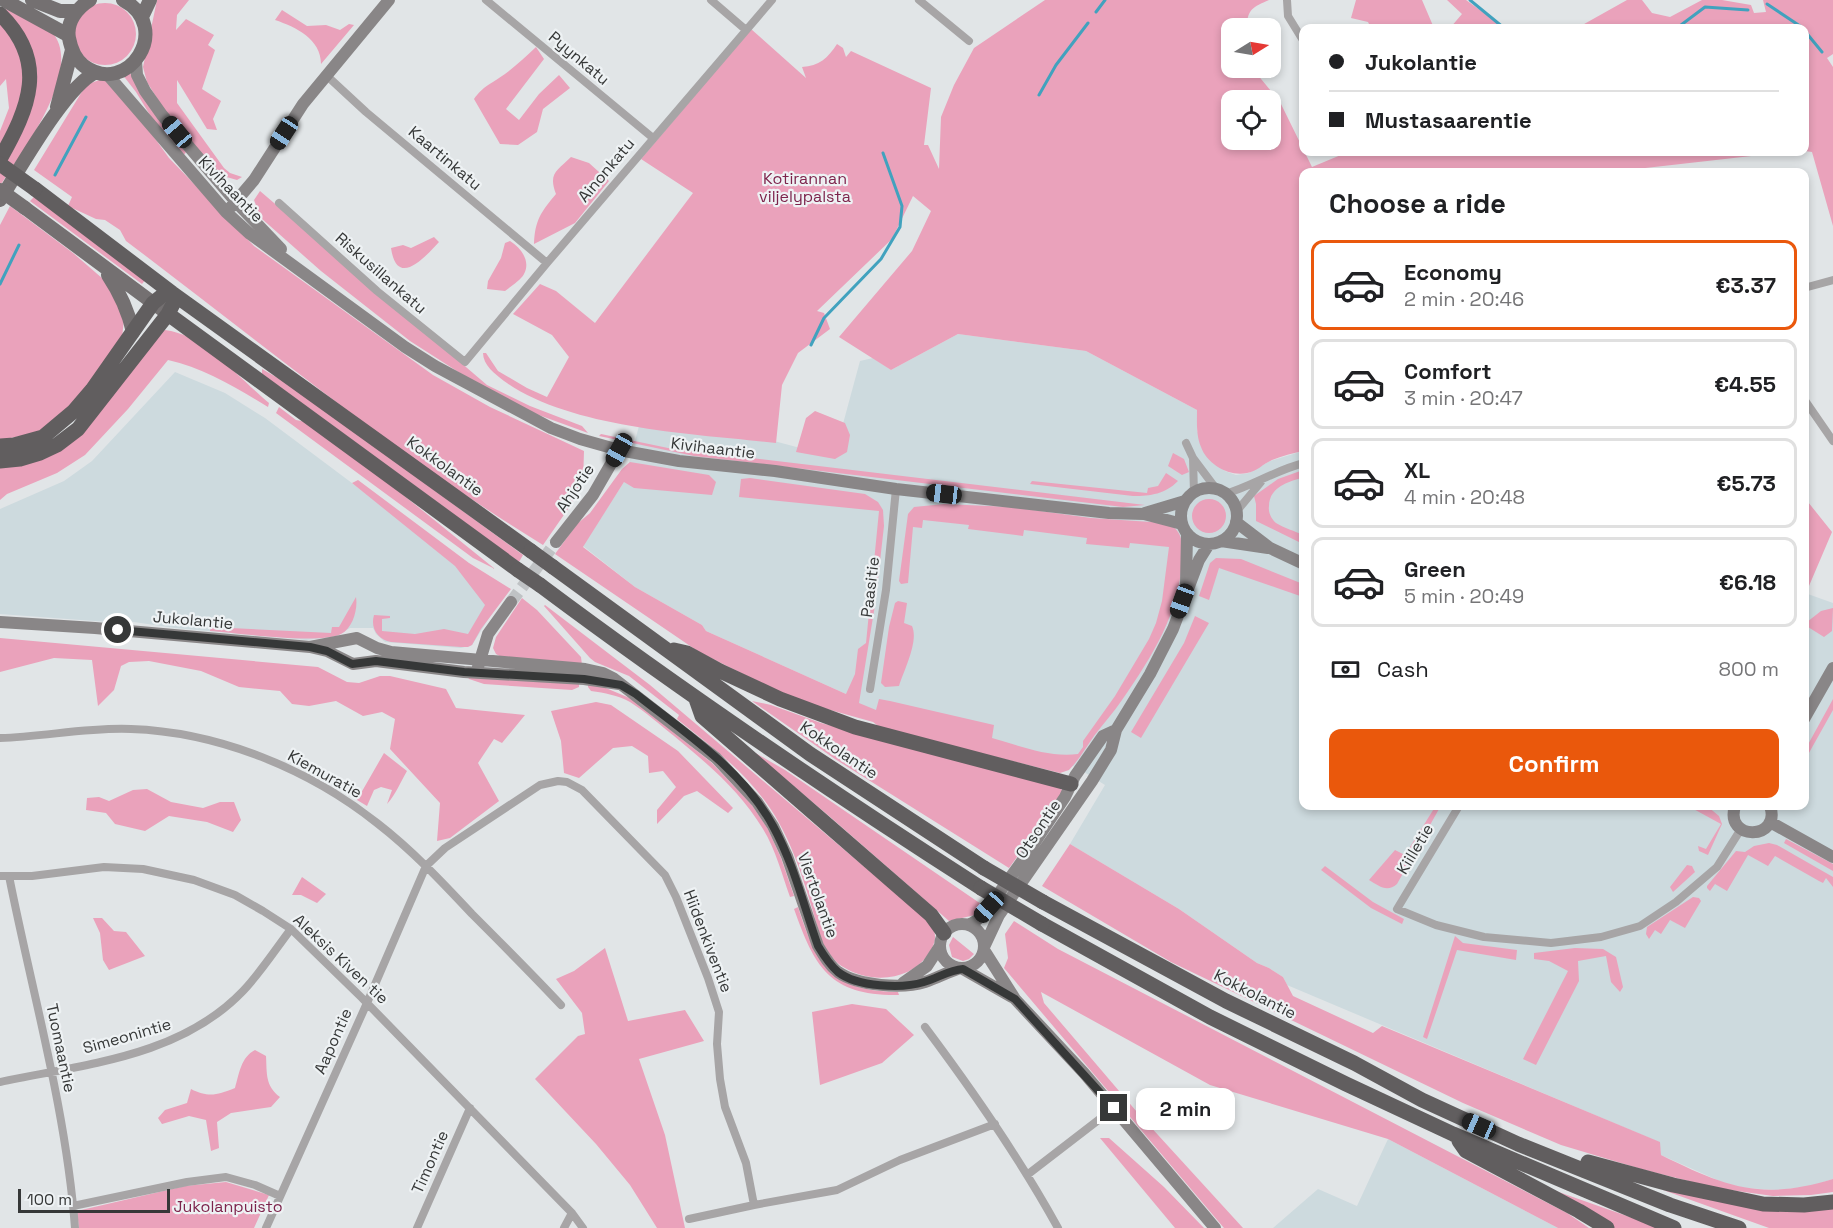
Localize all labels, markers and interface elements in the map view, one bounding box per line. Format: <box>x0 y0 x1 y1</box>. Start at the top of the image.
north arrow <box>1221 18 1281 78</box>
map controls <box>1221 18 1281 150</box>
street label: Pyynkatu <box>544 26 614 90</box>
text: Jukolantie <box>1365 48 1477 76</box>
button: locate <box>1221 90 1281 150</box>
text: Mustasaarentie <box>1365 106 1532 134</box>
car <box>159 112 195 152</box>
car <box>267 113 301 153</box>
street label: Kaartinkatu <box>404 121 486 195</box>
street label: Ainonkatu <box>573 133 639 207</box>
street label: Kivihaantie <box>194 151 268 227</box>
park label: Kotirannan viljelypalsta <box>759 168 851 207</box>
text: Choose a ride <box>1329 186 1506 221</box>
street label: Riskusillankatu <box>331 228 431 318</box>
icon: car <box>1332 258 1386 312</box>
text: Economy <box>1404 258 1502 286</box>
text: €3.37 <box>1716 271 1776 299</box>
text: 2 min · 20:46 <box>1404 286 1524 312</box>
icon: car <box>1332 357 1386 411</box>
text: Comfort <box>1404 357 1492 385</box>
text: €4.55 <box>1714 370 1776 398</box>
text: 3 min · 20:47 <box>1404 385 1523 411</box>
car <box>602 430 636 470</box>
street label: Kokkolantie <box>403 431 487 501</box>
street label: Kivihaantie <box>670 432 756 464</box>
icon: car <box>1332 456 1386 510</box>
text: XL <box>1404 456 1430 484</box>
street label: Ahjotie <box>551 460 599 516</box>
text: €5.73 <box>1717 469 1776 497</box>
car <box>925 483 963 505</box>
text: 4 min · 20:48 <box>1404 484 1525 510</box>
icon: car <box>1332 555 1386 609</box>
text: Green <box>1404 555 1466 583</box>
street label: Paasitie <box>856 556 884 618</box>
text: €6.18 <box>1719 568 1776 596</box>
car <box>1167 581 1197 621</box>
text: 5 min · 20:49 <box>1404 583 1524 609</box>
street label: Jukolantie <box>152 606 234 634</box>
route start <box>104 616 131 643</box>
icon: cash <box>1329 653 1362 686</box>
text: Cash <box>1377 655 1429 683</box>
text: 800 m <box>1719 656 1779 682</box>
street label: Kokkolantie <box>796 716 882 784</box>
button: Confirm <box>1329 729 1779 798</box>
street label: Kiemuratie <box>284 745 366 803</box>
street label: Otsontie <box>1011 795 1065 863</box>
street label: Kiilletie <box>1392 820 1438 878</box>
street label: Viertolantie <box>793 849 843 941</box>
street label: Hiidenkiventie <box>679 887 737 995</box>
car <box>970 888 1008 926</box>
street label: Aleksis Kiven tie <box>289 909 393 1009</box>
street label: Kokkolantie <box>1210 964 1300 1024</box>
street label: Tuomaantie <box>41 1002 81 1094</box>
street label: Aapontie <box>309 1005 357 1077</box>
street label: Simeonintie <box>80 1013 174 1059</box>
callout: 2 min <box>1135 1087 1234 1129</box>
route end <box>1100 1094 1127 1121</box>
text: 2 min <box>1160 1096 1211 1122</box>
car <box>1459 1110 1499 1142</box>
street label: Timontie <box>407 1127 453 1197</box>
scale bar <box>18 1186 170 1214</box>
text: 100 m <box>27 1189 72 1210</box>
park label: Jukolanpuisto <box>173 1196 283 1217</box>

